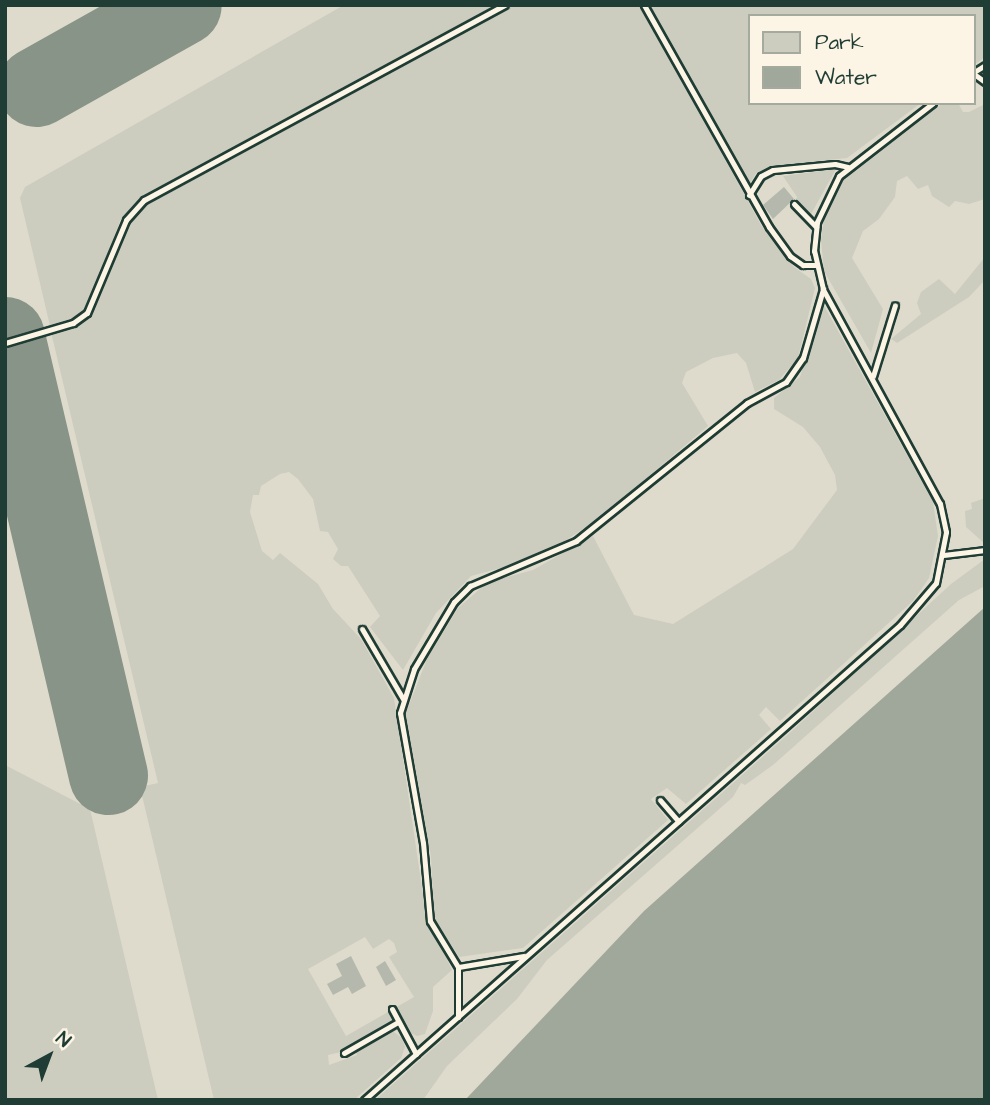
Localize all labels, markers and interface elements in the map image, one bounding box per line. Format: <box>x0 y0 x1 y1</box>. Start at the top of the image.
legend <box>748 14 976 105</box>
text: Park <box>815 28 864 57</box>
text: Water <box>815 63 877 92</box>
north arrow <box>14 1021 84 1091</box>
text: N <box>50 1026 76 1054</box>

